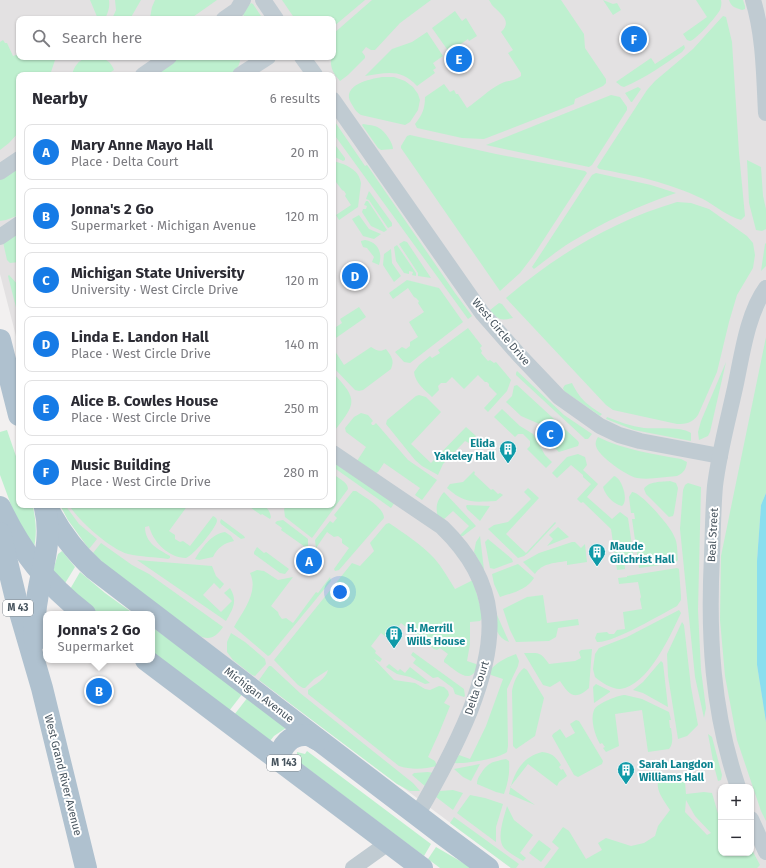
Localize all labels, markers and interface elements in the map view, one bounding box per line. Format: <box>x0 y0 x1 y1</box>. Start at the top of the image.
search box <box>16 16 336 60</box>
pin: F <box>621 24 647 54</box>
icon: search <box>30 27 52 49</box>
text: Search here <box>62 29 142 47</box>
pin: E <box>446 44 472 74</box>
text: Nearby <box>32 88 87 109</box>
text: 6 results <box>270 91 320 106</box>
text: Mary Anne Mayo Hall <box>71 136 213 154</box>
text: A <box>42 145 50 160</box>
text: 20 m <box>291 145 319 160</box>
text: Place · Delta Court <box>71 154 179 169</box>
text: Jonna's 2 Go <box>71 200 154 218</box>
text: B <box>42 209 50 224</box>
text: 120 m <box>285 209 319 224</box>
text: Supermarket · Michigan Avenue <box>71 218 256 233</box>
pin: D <box>342 261 368 291</box>
text: Michigan State University <box>71 264 245 282</box>
text: C <box>42 273 50 288</box>
text: 120 m <box>285 273 319 288</box>
text: University · West Circle Drive <box>71 282 238 297</box>
street label: West Circle Drive <box>469 296 533 368</box>
text: Linda E. Landon Hall <box>71 328 209 346</box>
text: D <box>42 337 50 352</box>
text: 140 m <box>285 337 319 352</box>
text: Place · West Circle Drive <box>71 346 211 361</box>
text: Alice B. Cowles House <box>71 392 218 410</box>
text: E <box>43 401 49 416</box>
text: 250 m <box>284 401 319 416</box>
text: Place · West Circle Drive <box>71 410 211 425</box>
pin: C <box>537 419 563 449</box>
place label: Elida Yakeley Hall <box>433 437 496 463</box>
building icon: Elida Yakeley Hall <box>498 439 518 464</box>
text: Music Building <box>71 456 170 474</box>
text: F <box>43 465 49 480</box>
text: 280 m <box>284 465 319 480</box>
text: Place · West Circle Drive <box>71 474 211 489</box>
street label: Beal Street <box>705 507 721 563</box>
place label: Maude Gilchrist Hall <box>610 540 675 566</box>
building icon: Maude Gilchrist Hall <box>587 542 607 567</box>
pin: A <box>296 546 322 576</box>
your location <box>330 582 350 602</box>
road number: M 43 <box>3 600 33 616</box>
popup <box>43 611 155 663</box>
text: Jonna's 2 Go <box>58 621 140 639</box>
place label: H. Merrill Wills House <box>407 622 465 648</box>
building icon: H. Merrill Wills House <box>384 624 404 649</box>
text: Supermarket <box>58 639 134 654</box>
street label: Delta Court <box>462 659 492 717</box>
street label: Michigan Avenue <box>222 665 296 725</box>
pin: B <box>86 676 112 706</box>
street label: West Grand River Avenue <box>42 713 84 837</box>
road number: M 143 <box>267 755 301 771</box>
place label: Sarah Langdon Williams Hall <box>639 758 713 784</box>
building icon: Sarah Langdon Williams Hall <box>616 760 636 785</box>
map controls <box>718 784 754 856</box>
button: + <box>718 784 754 820</box>
button: − <box>718 820 754 856</box>

